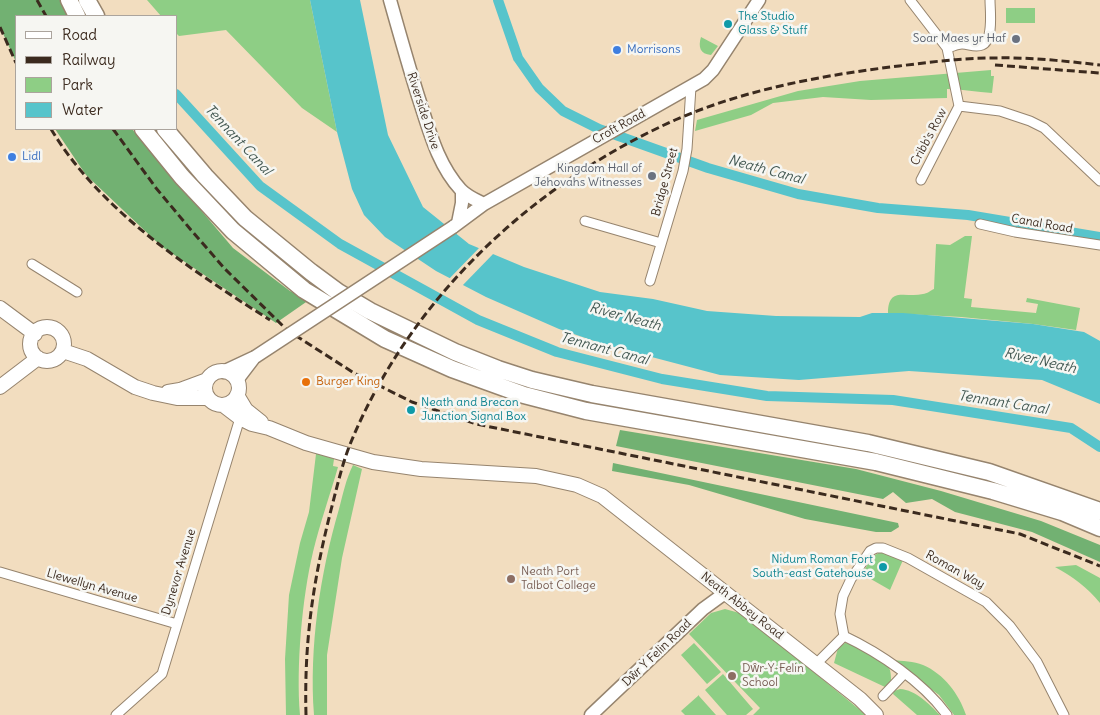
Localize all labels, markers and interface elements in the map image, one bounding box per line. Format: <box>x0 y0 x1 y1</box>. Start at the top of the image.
place label: The Studio Glass & Stuff <box>738 10 807 38</box>
legend <box>15 15 178 130</box>
marker: The Studio Glass & Stuff <box>722 18 734 30</box>
text: Road <box>62 25 97 44</box>
place label: Soar Maes yr Haf <box>913 32 1006 46</box>
marker: Soar Maes yr Haf <box>1010 33 1022 45</box>
place label: Morrisons <box>627 43 680 57</box>
marker: Morrisons <box>611 44 623 56</box>
text: Railway <box>62 50 116 69</box>
street label: Riverside Drive <box>404 71 442 151</box>
text: Park <box>62 75 93 94</box>
text: Water <box>62 100 103 119</box>
water label: Tennant Canal <box>201 101 275 179</box>
street label: Cribb's Row <box>908 106 950 168</box>
street label: Croft Road <box>590 107 648 147</box>
street label: Bridge Street <box>649 146 681 218</box>
place label: Lidl <box>22 150 41 164</box>
marker: Lidl <box>6 151 18 163</box>
water label: Neath Canal <box>726 152 806 188</box>
place label: Kingdom Hall of Jehovahs Witnesses <box>534 162 642 190</box>
marker: Kingdom Hall of Jehovahs Witnesses <box>646 170 658 182</box>
street label: Canal Road <box>1010 212 1074 236</box>
water label: River Neath <box>587 299 663 335</box>
water label: Tennant Canal <box>558 329 650 369</box>
water label: River Neath <box>1002 345 1078 377</box>
place label: Burger King <box>316 375 380 389</box>
marker: Burger King <box>300 376 312 388</box>
water label: Tennant Canal <box>957 388 1049 418</box>
place label: Neath and Brecon Junction Signal Box <box>421 396 526 424</box>
marker: Neath and Brecon Junction Signal Box <box>405 404 417 416</box>
street label: Dynevor Avenue <box>159 527 199 617</box>
street label: Roman Way <box>923 548 987 592</box>
place label: Nidum Roman Fort South-east Gatehouse <box>752 553 873 581</box>
marker: Nidum Roman Fort South-east Gatehouse <box>877 561 889 573</box>
place label: Neath Port Talbot College <box>521 565 596 593</box>
street label: Llewellyn Avenue <box>45 566 139 606</box>
street label: Neath Abbey Road <box>698 569 786 643</box>
marker: Neath Port Talbot College <box>505 573 517 585</box>
street label: Dŵr Y Felin Road <box>620 616 694 690</box>
place label: Dŵr-Y-Felin School <box>742 662 804 690</box>
marker: Dŵr-Y-Felin School <box>726 670 738 682</box>

